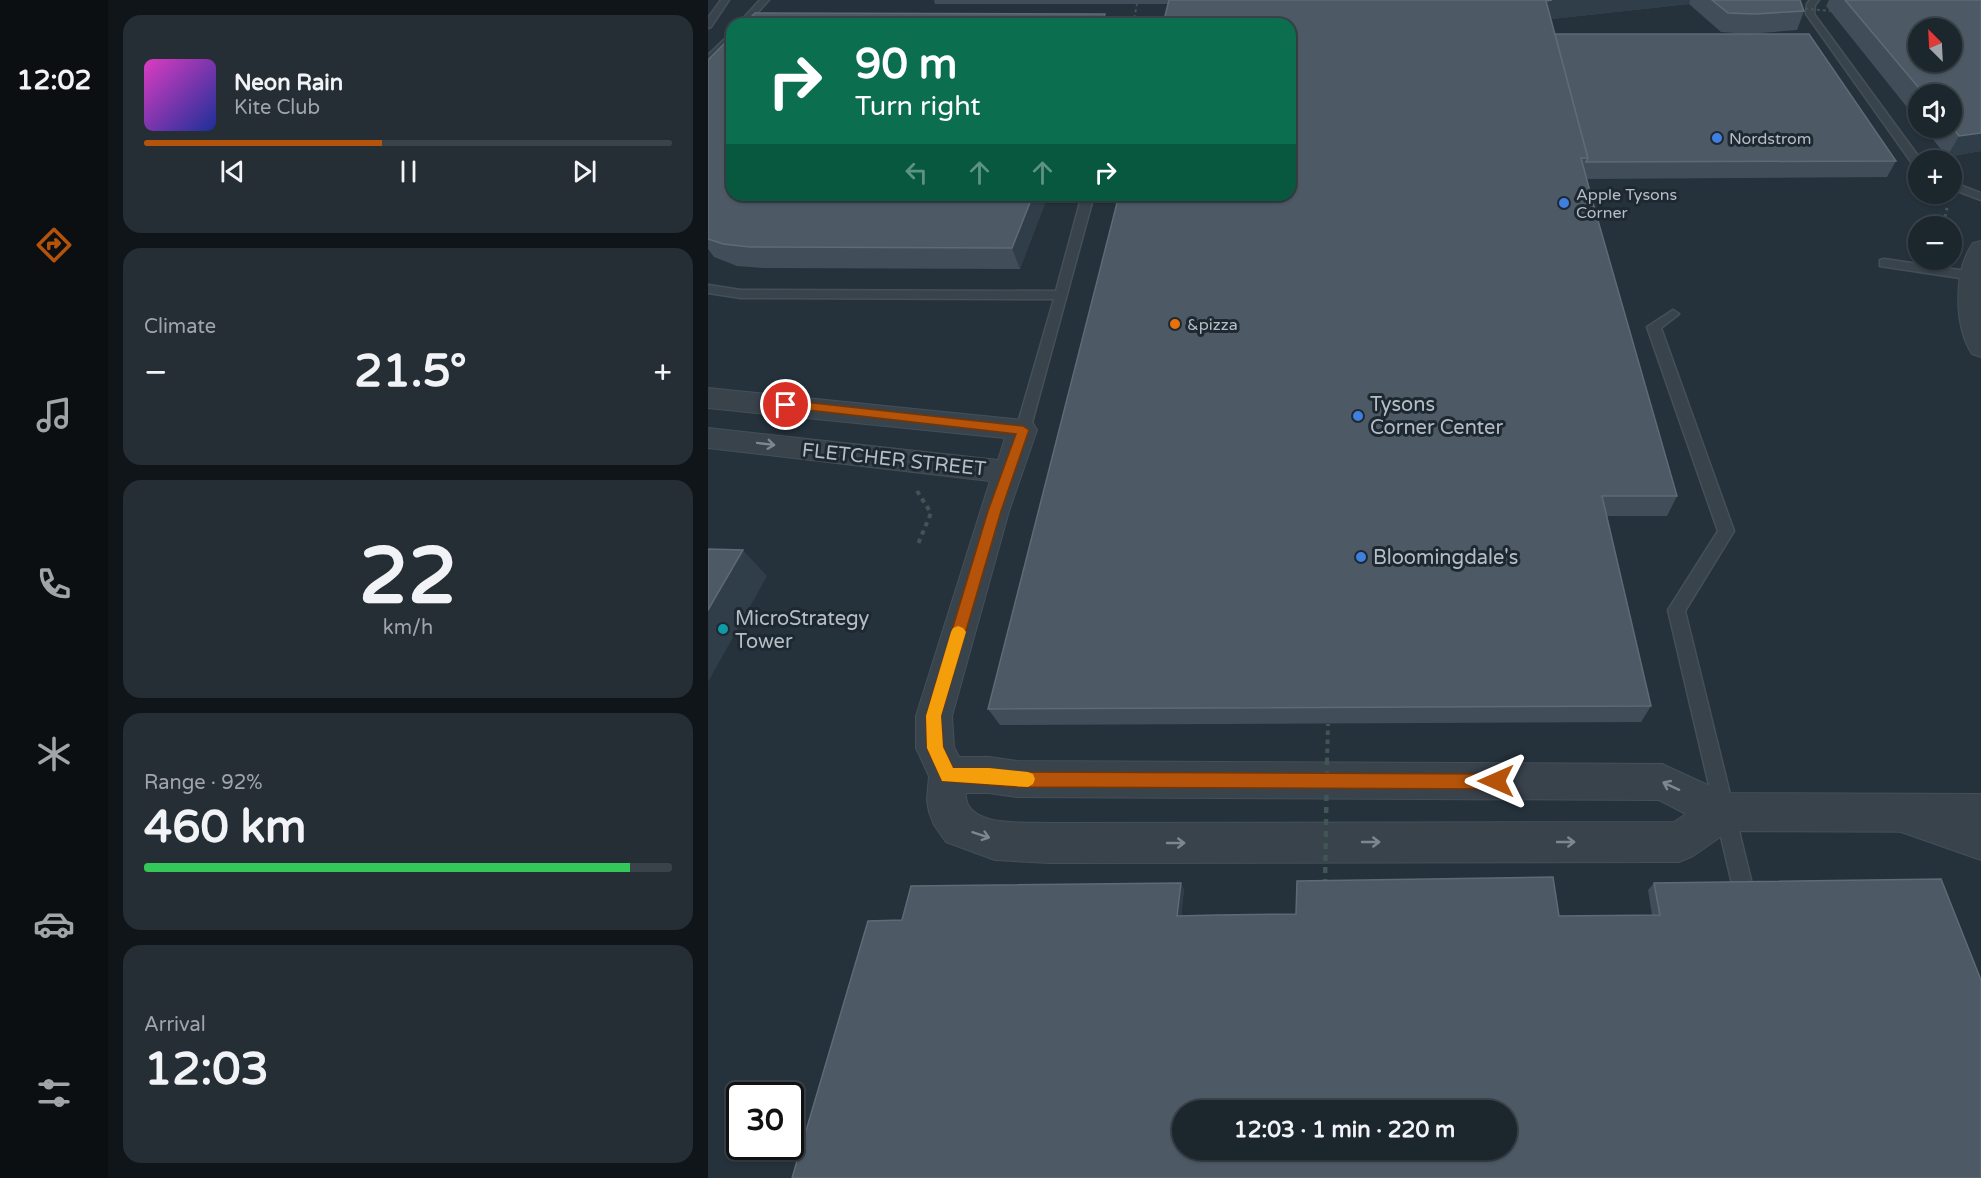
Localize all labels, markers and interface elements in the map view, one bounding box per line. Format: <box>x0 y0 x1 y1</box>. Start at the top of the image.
north arrow <box>1908 18 1962 72</box>
map controls <box>1908 18 1962 270</box>
text: 90 m <box>855 39 957 90</box>
icon: right <box>756 42 834 120</box>
text: 12:02 <box>17 64 91 97</box>
text: Neon Rain <box>234 70 343 96</box>
button: sound <box>1908 84 1962 138</box>
text: Turn right <box>855 90 981 123</box>
text: Kite Club <box>234 96 320 120</box>
place label: Nordstrom <box>1729 129 1811 149</box>
marker: Nordstrom <box>1710 131 1724 145</box>
button: + <box>1908 150 1962 204</box>
icon: previous <box>216 155 249 188</box>
icon: pause <box>392 155 425 188</box>
icon: next <box>568 155 601 188</box>
icon: left <box>900 156 933 189</box>
icon: ahead <box>963 156 996 189</box>
icon: ahead <box>1026 156 1059 189</box>
icon: right <box>1089 156 1122 189</box>
place label: Apple Tysons Corner <box>1576 185 1677 223</box>
marker: Apple Tysons Corner <box>1557 196 1571 210</box>
button: − <box>1908 216 1962 270</box>
icon: directions <box>33 224 75 266</box>
text: Climate <box>144 315 216 339</box>
place label: &pizza <box>1187 315 1238 335</box>
marker: &pizza <box>1168 317 1182 331</box>
text: 21.5° <box>354 345 467 399</box>
text: − <box>144 353 168 392</box>
text: + <box>653 353 672 392</box>
pin <box>760 379 811 430</box>
icon: arrive <box>769 388 802 421</box>
place label: Tysons Corner Center <box>1370 393 1503 440</box>
icon: music <box>33 394 75 436</box>
marker: Tysons Corner Center <box>1351 409 1365 423</box>
street label: FLETCHER STREET <box>801 438 987 482</box>
one-way arrow <box>756 439 776 450</box>
text: 22 <box>359 530 457 624</box>
place label: Bloomingdale's <box>1373 546 1518 570</box>
marker: Bloomingdale's <box>1354 550 1368 564</box>
icon: phone <box>33 563 75 605</box>
place label: MicroStrategy Tower <box>735 607 870 654</box>
text: km/h <box>383 616 433 640</box>
marker: MicroStrategy Tower <box>716 622 730 636</box>
icon: climate <box>33 733 75 775</box>
position arrow <box>1464 749 1528 813</box>
text: Range · 92% <box>144 771 263 795</box>
one-way arrow <box>1662 780 1680 792</box>
text: 460 km <box>144 801 306 855</box>
one-way arrow <box>971 830 990 841</box>
one-way arrow <box>1360 836 1380 848</box>
one-way arrow <box>1555 836 1575 848</box>
one-way arrow <box>1165 837 1185 849</box>
icon: car <box>33 903 75 945</box>
text: Arrival <box>144 1013 206 1037</box>
text: 12:03 <box>144 1043 269 1097</box>
icon: filters <box>33 1072 75 1114</box>
speed limit sign: 30 <box>726 1082 804 1160</box>
text: 12:03 · 1 min · 220 m <box>1234 1117 1455 1143</box>

